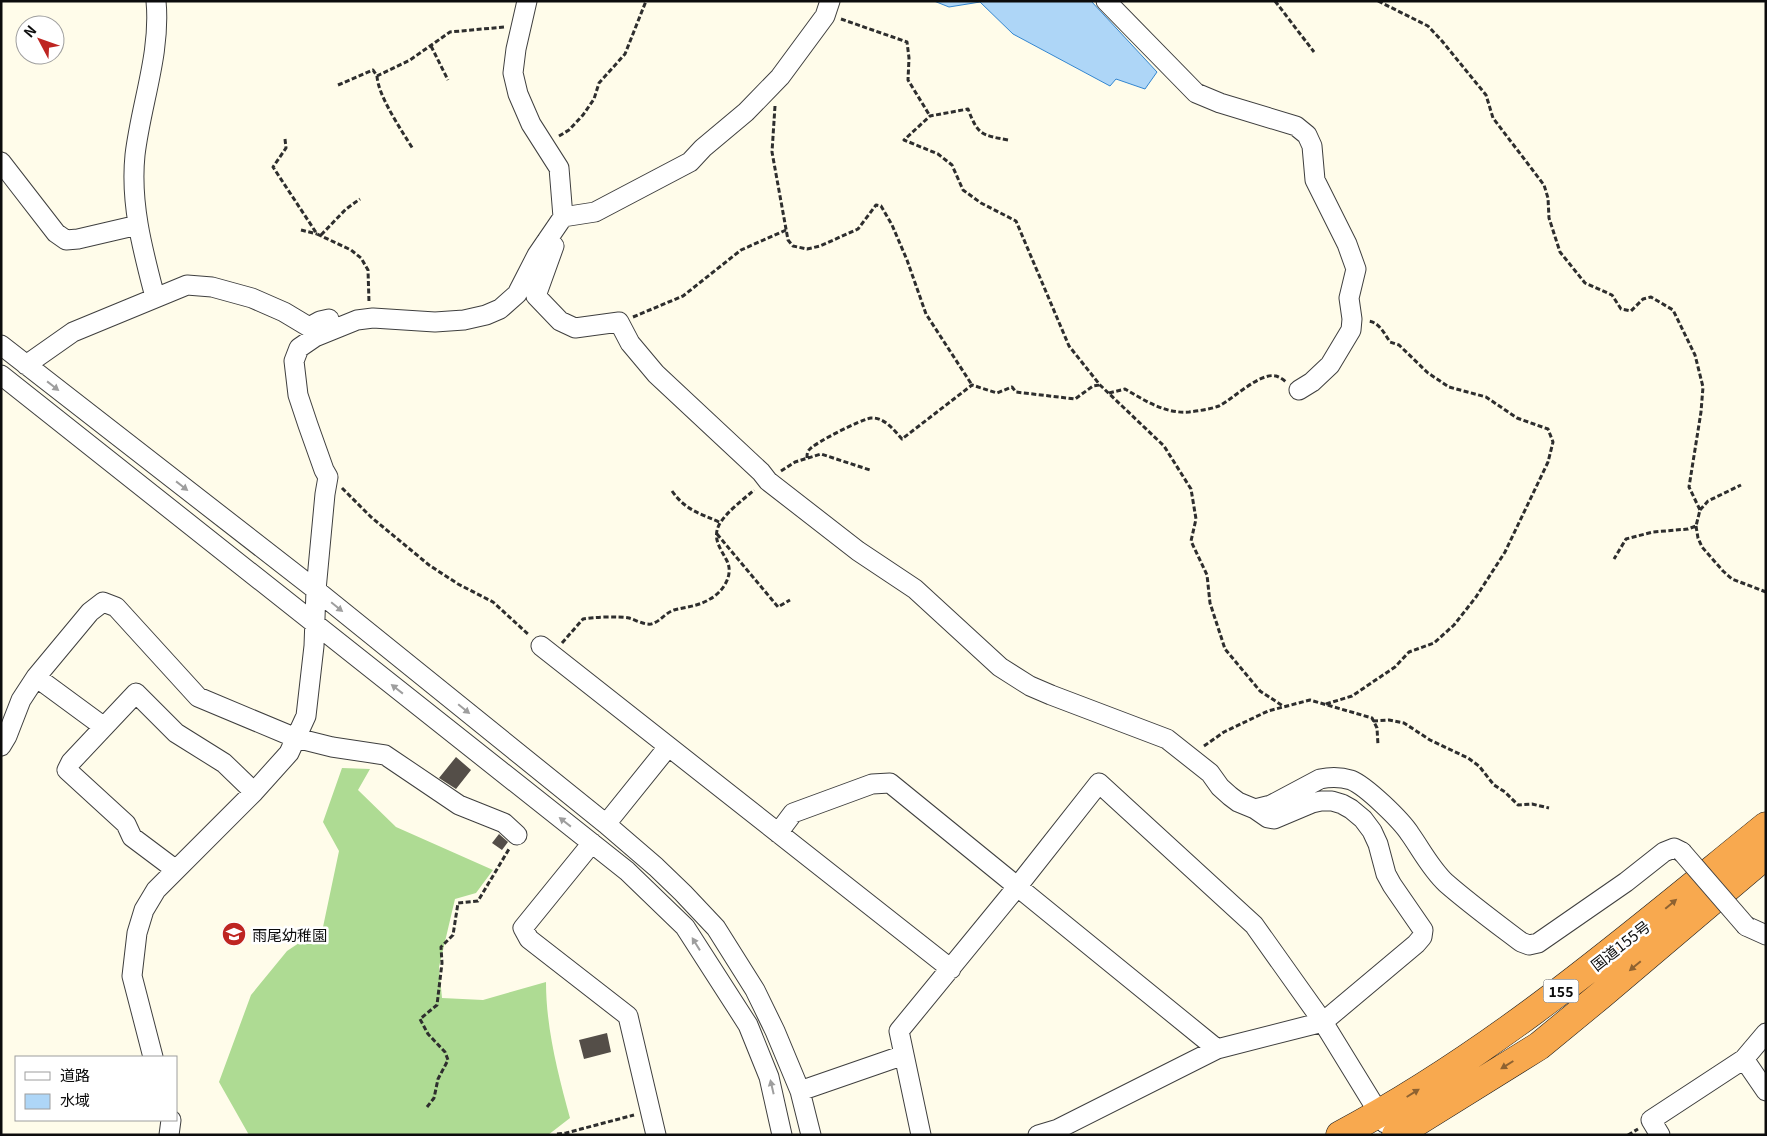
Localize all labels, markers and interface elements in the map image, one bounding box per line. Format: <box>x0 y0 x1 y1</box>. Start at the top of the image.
north arrow <box>15 15 65 65</box>
text: N <box>18 20 40 41</box>
one-way arrow <box>46 380 59 391</box>
one-way arrow <box>175 480 188 491</box>
one-way arrow <box>330 602 343 613</box>
one-way arrow <box>390 683 403 694</box>
one-way arrow <box>457 704 470 715</box>
one-way arrow <box>559 817 572 828</box>
one-way arrow <box>1664 898 1677 909</box>
street label: 国道155号 <box>1586 915 1654 975</box>
school or university icon: 雨尾幼稚園 <box>221 921 247 947</box>
place label: 雨尾幼稚園 <box>252 924 327 945</box>
one-way arrow <box>691 938 701 951</box>
one-way arrow <box>1629 960 1642 971</box>
road number: 155 <box>1544 979 1578 1002</box>
legend <box>15 1056 178 1121</box>
one-way arrow <box>1501 1061 1514 1070</box>
text: 道路 <box>60 1064 90 1085</box>
one-way arrow <box>768 1080 776 1095</box>
one-way arrow <box>1406 1088 1419 1097</box>
text: 水域 <box>60 1089 90 1110</box>

